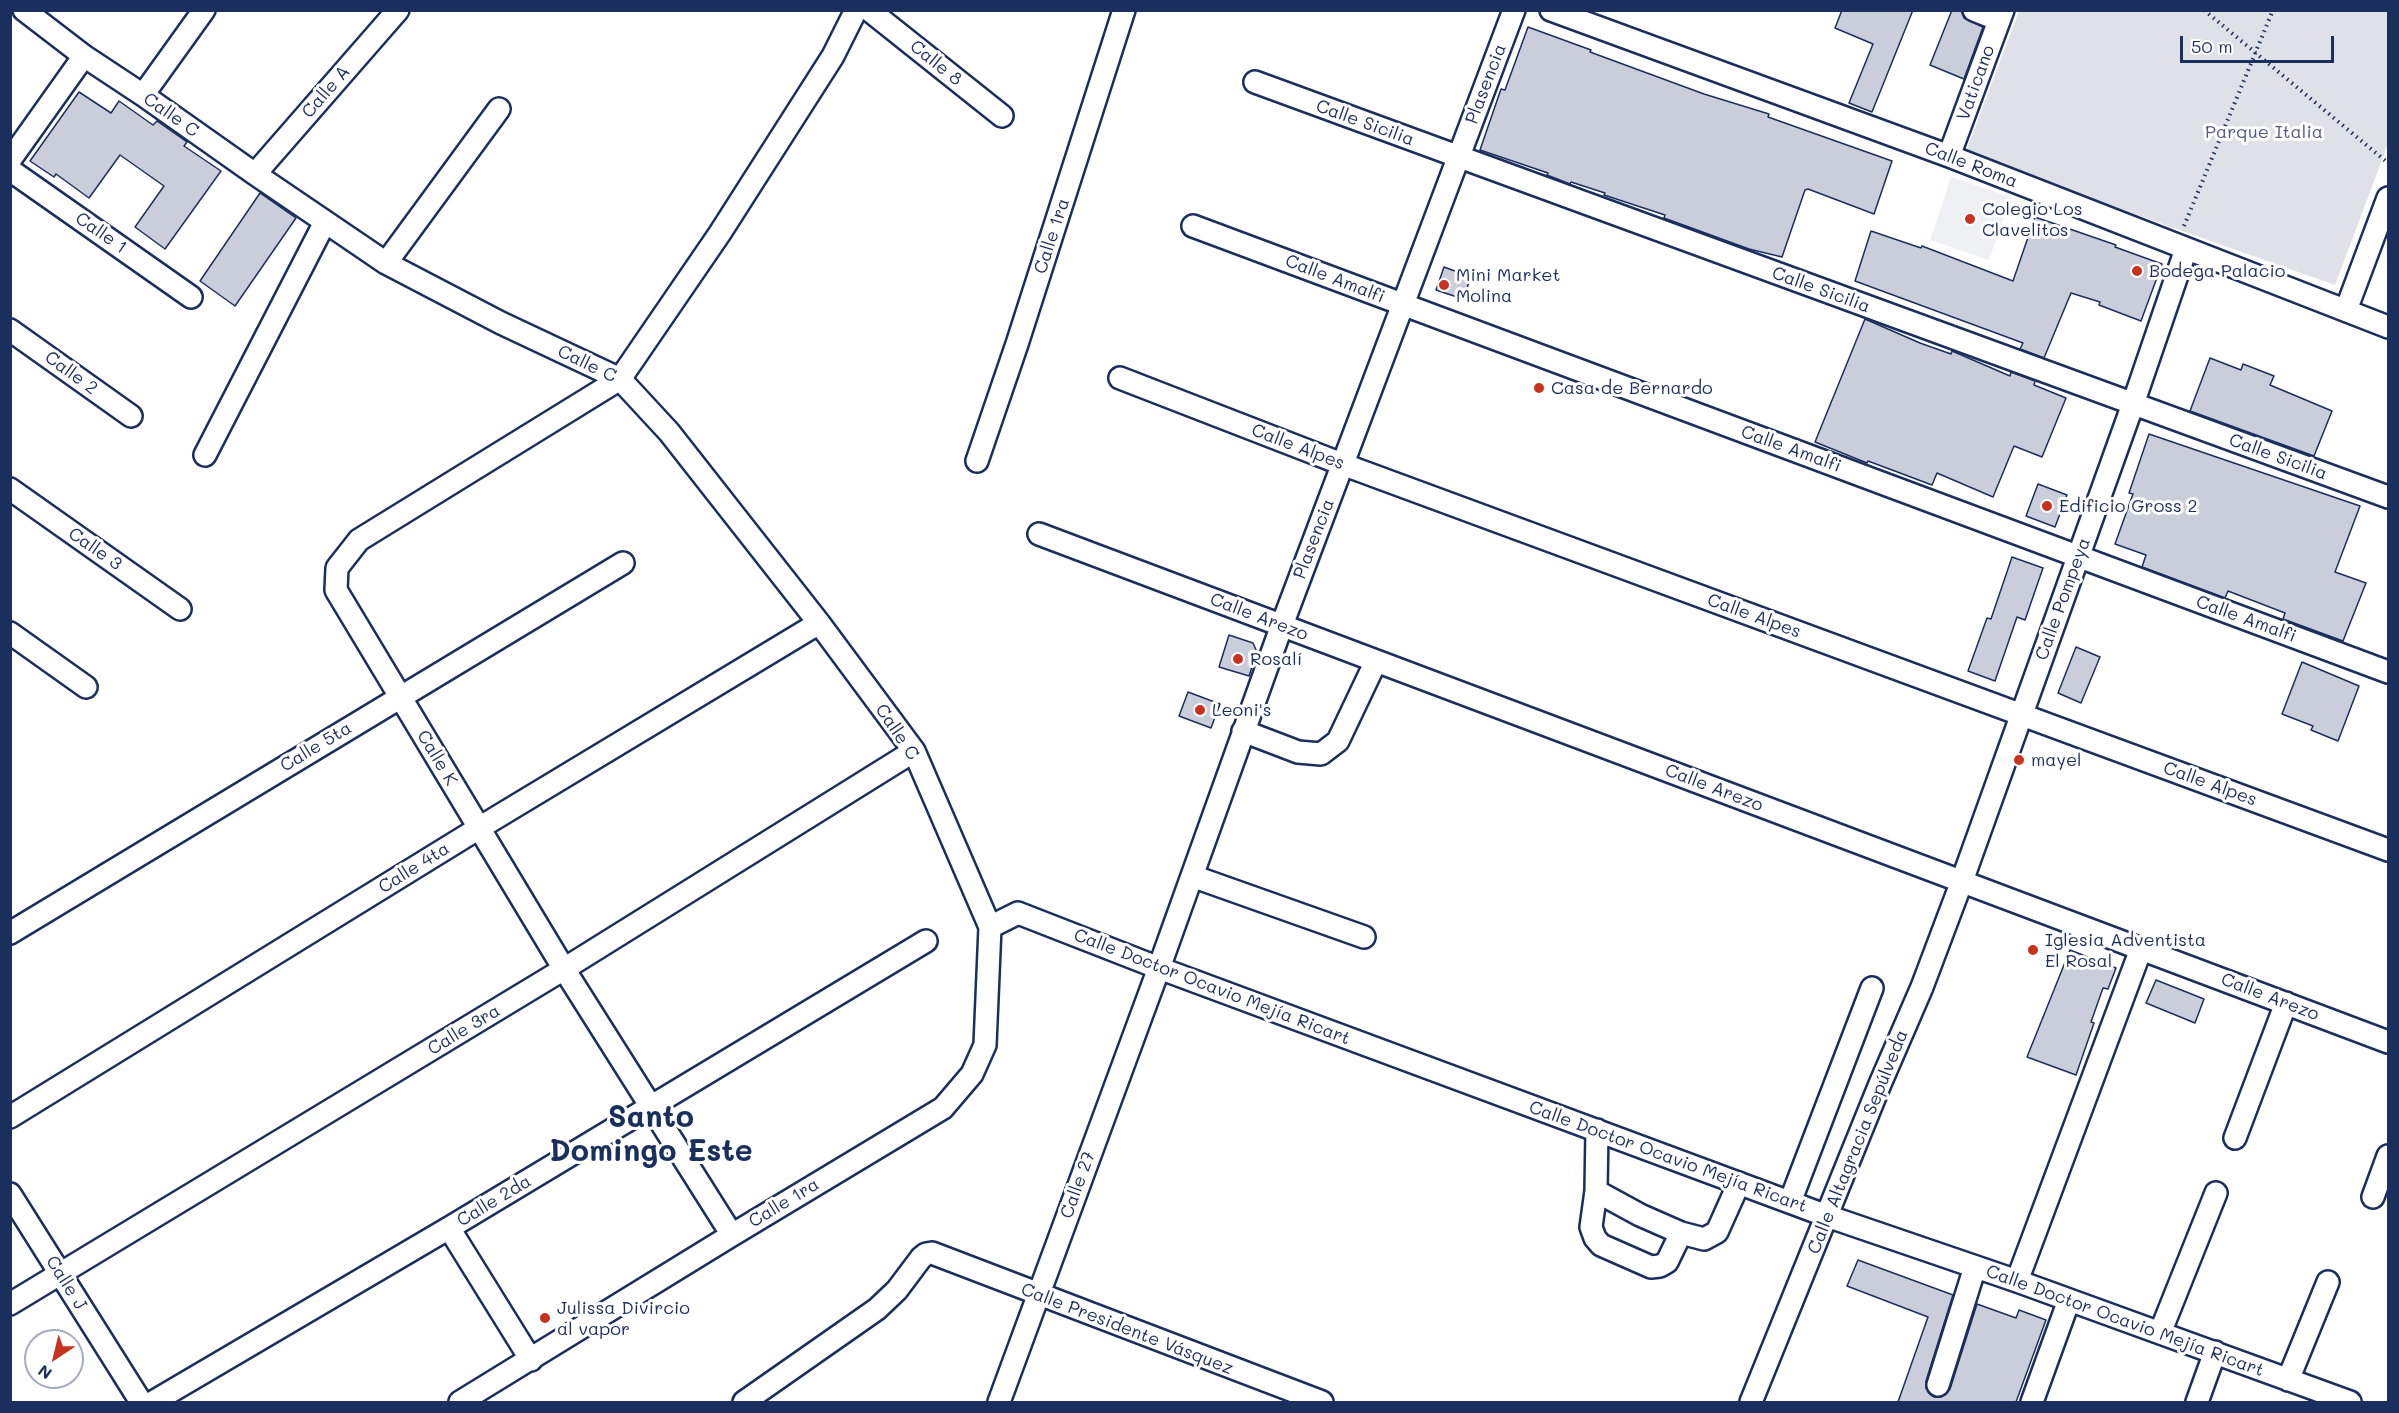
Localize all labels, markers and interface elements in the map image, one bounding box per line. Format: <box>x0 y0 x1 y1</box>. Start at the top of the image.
scale bar <box>2183 24 2338 62</box>
text: 50 m <box>2191 34 2233 58</box>
street label: Calle 8 <box>906 35 966 91</box>
street label: Plasencia <box>1461 41 1511 127</box>
street label: Vaticano <box>1952 42 2000 124</box>
street label: Calle A <box>297 61 355 123</box>
street label: Calle C <box>139 88 203 142</box>
street label: Calle Sicilia <box>1313 95 1417 151</box>
park label: Parque Italia <box>2205 121 2323 143</box>
street label: Calle Roma <box>1921 137 2021 193</box>
street label: Calle 1ra <box>1030 195 1074 277</box>
place label: Colegio Los Clavelitos <box>1982 198 2082 240</box>
street label: Calle 1 <box>71 208 131 258</box>
marker: Colegio Los Clavelitos <box>1963 212 1977 226</box>
street label: Calle Amalfi <box>1282 250 1388 308</box>
place label: Bodega Palacio <box>2149 260 2286 282</box>
street label: Calle Sicilia <box>1769 262 1873 318</box>
place label: Mini Market Molina <box>1456 264 1560 306</box>
marker: Bodega Palacio <box>2130 264 2144 278</box>
marker: Mini Market Molina <box>1437 278 1451 292</box>
street label: Calle C <box>554 341 620 387</box>
street label: Calle 2 <box>40 347 102 399</box>
place label: Casa de Bernardo <box>1551 377 1713 399</box>
marker: Casa de Bernardo <box>1532 381 1546 395</box>
street label: Calle Alpes <box>1248 419 1348 475</box>
street label: Calle Amalfi <box>1738 421 1844 477</box>
street label: Calle Sicilia <box>2226 429 2330 485</box>
place label: Edificio Gross 2 <box>2059 495 2198 517</box>
street label: Plasencia <box>1289 496 1339 582</box>
marker: Edificio Gross 2 <box>2040 499 2054 513</box>
street label: Calle 3 <box>64 523 126 575</box>
street label: Calle Pompeya <box>2031 535 2095 663</box>
street label: Calle Arezo <box>1207 588 1311 646</box>
street label: Calle Alpes <box>1704 589 1804 643</box>
street label: Calle Amalfi <box>2193 591 2299 647</box>
place label: Rosalí <box>1250 648 1302 670</box>
marker: Rosalí <box>1231 652 1245 666</box>
place label: Leoni's <box>1212 699 1271 721</box>
street label: Calle C <box>870 700 924 764</box>
marker: Leoni's <box>1193 703 1207 717</box>
street label: Calle 5ta <box>276 717 356 777</box>
street label: Calle K <box>412 726 462 790</box>
place label: mayel <box>2031 749 2082 771</box>
marker: mayel <box>2012 753 2026 767</box>
street label: Calle Alpes <box>2160 757 2260 811</box>
street label: Calle Arezo <box>1662 759 1766 817</box>
street label: Calle 4ta <box>374 838 454 898</box>
street label: Calle Doctor Ocavio Mejía Ricart <box>1071 924 1353 1050</box>
place label: Iglesia Adventista El Rosal <box>2045 929 2206 972</box>
marker: Iglesia Adventista El Rosal <box>2026 943 2040 957</box>
street label: Calle Arezo <box>2218 968 2322 1026</box>
street label: Calle 3ra <box>424 1000 504 1060</box>
street label: Calle Altagracia Sepúlveda <box>1803 1027 1913 1257</box>
street label: Calle Doctor Ocavio Mejía Ricart <box>1526 1096 1810 1218</box>
district label: Santo Domingo Este <box>549 1100 753 1170</box>
street label: Calle 27 <box>1056 1148 1100 1222</box>
street label: Calle 2da <box>453 1170 535 1232</box>
street label: Calle 1ra <box>745 1174 823 1232</box>
street label: Calle J <box>41 1252 91 1314</box>
street label: Calle Doctor Ocavio Mejía Ricart <box>1983 1260 2267 1382</box>
street label: Calle Presidente Vásquez <box>1018 1279 1236 1379</box>
place label: Julissa Divircio al vapor <box>557 1297 690 1340</box>
marker: Julissa Divircio al vapor <box>538 1311 552 1325</box>
north arrow <box>24 1329 84 1389</box>
text: N <box>34 1360 56 1385</box>

